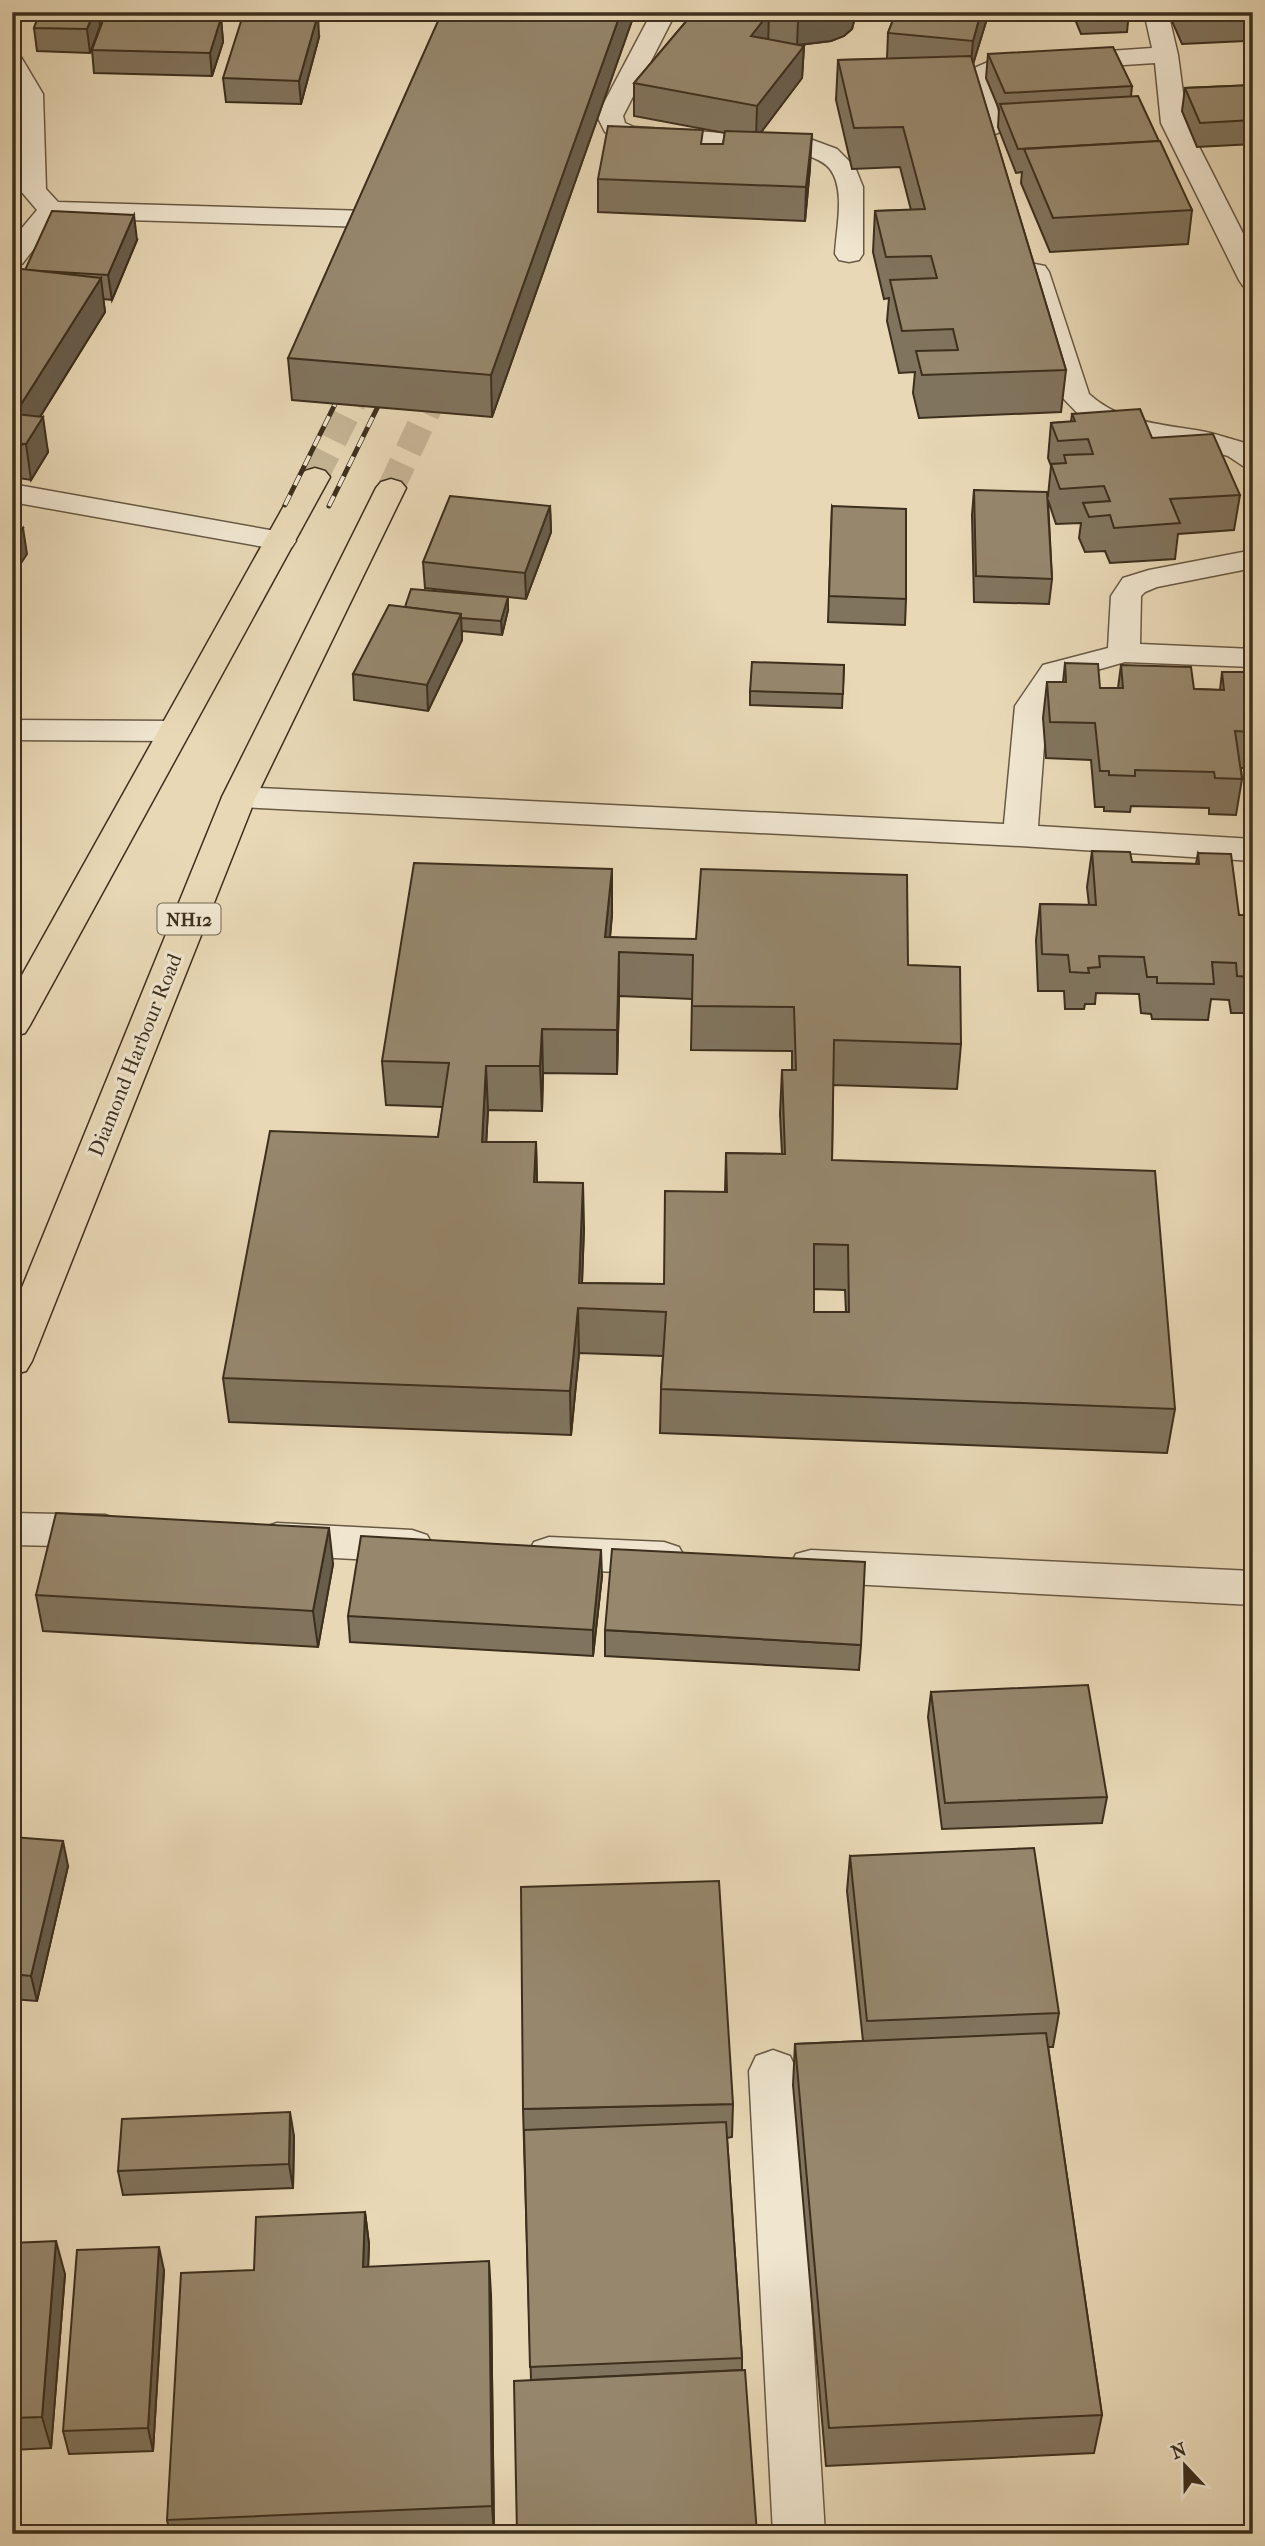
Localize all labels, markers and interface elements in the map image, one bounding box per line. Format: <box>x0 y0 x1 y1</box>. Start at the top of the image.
road number: NH12 <box>158 903 220 934</box>
street label: Diamond Harbour Road <box>83 950 187 1160</box>
north arrow <box>1150 2430 1220 2500</box>
text: N <box>1168 2438 1190 2464</box>

